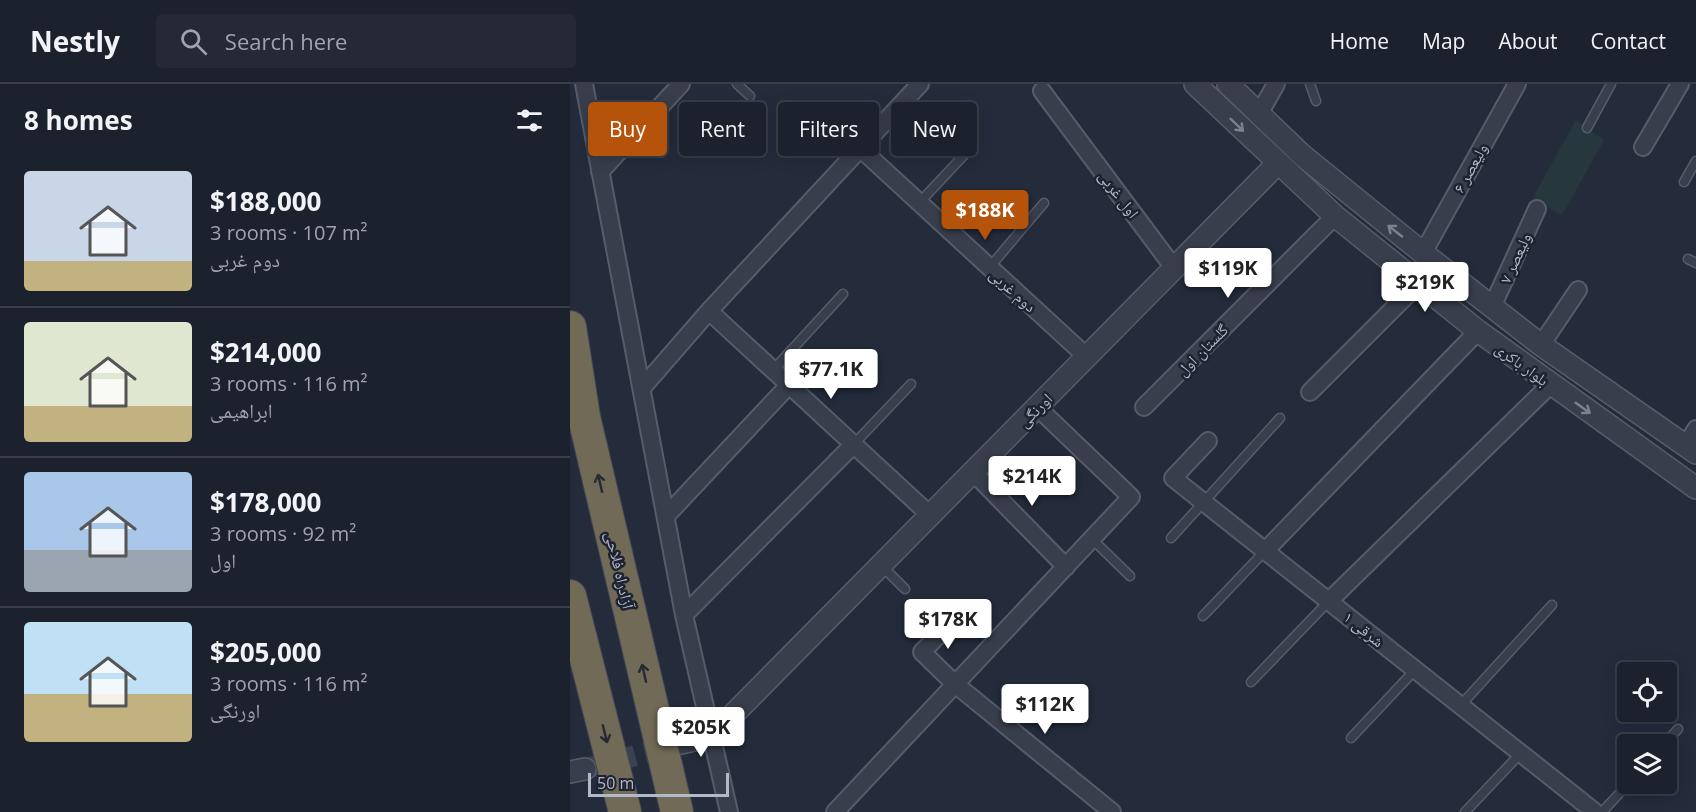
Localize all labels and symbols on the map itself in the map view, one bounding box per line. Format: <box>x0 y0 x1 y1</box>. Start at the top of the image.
one-way arrow <box>1230 117 1245 132</box>
street label: ولیعصر ۶ <box>1447 139 1493 197</box>
street label: اول غربی <box>1094 165 1144 223</box>
pin: $188K <box>943 190 1027 241</box>
one-way arrow <box>1388 225 1404 238</box>
street label: ولیعصر ۷ <box>1494 229 1536 287</box>
pin: $119K <box>1186 248 1270 299</box>
pin: $219K <box>1383 262 1467 313</box>
street label: دوم غربی <box>985 263 1041 317</box>
street label: گلستان اول <box>1171 319 1233 381</box>
street label: بلوار باکری <box>1491 337 1553 391</box>
pin: $77.1K <box>782 349 880 400</box>
street label: اورنگی <box>1013 388 1057 432</box>
one-way arrow <box>1574 402 1590 414</box>
pin: $214K <box>990 456 1074 507</box>
one-way arrow <box>594 474 605 494</box>
street label: آزادراه فلاحی <box>600 529 640 612</box>
pin: $178K <box>906 599 990 650</box>
street label: ۱ شرقی <box>1339 606 1389 652</box>
one-way arrow <box>638 664 650 683</box>
pin: $112K <box>1003 684 1087 735</box>
pin: $205K <box>659 707 743 758</box>
one-way arrow <box>600 725 612 744</box>
scale bar <box>588 770 729 798</box>

